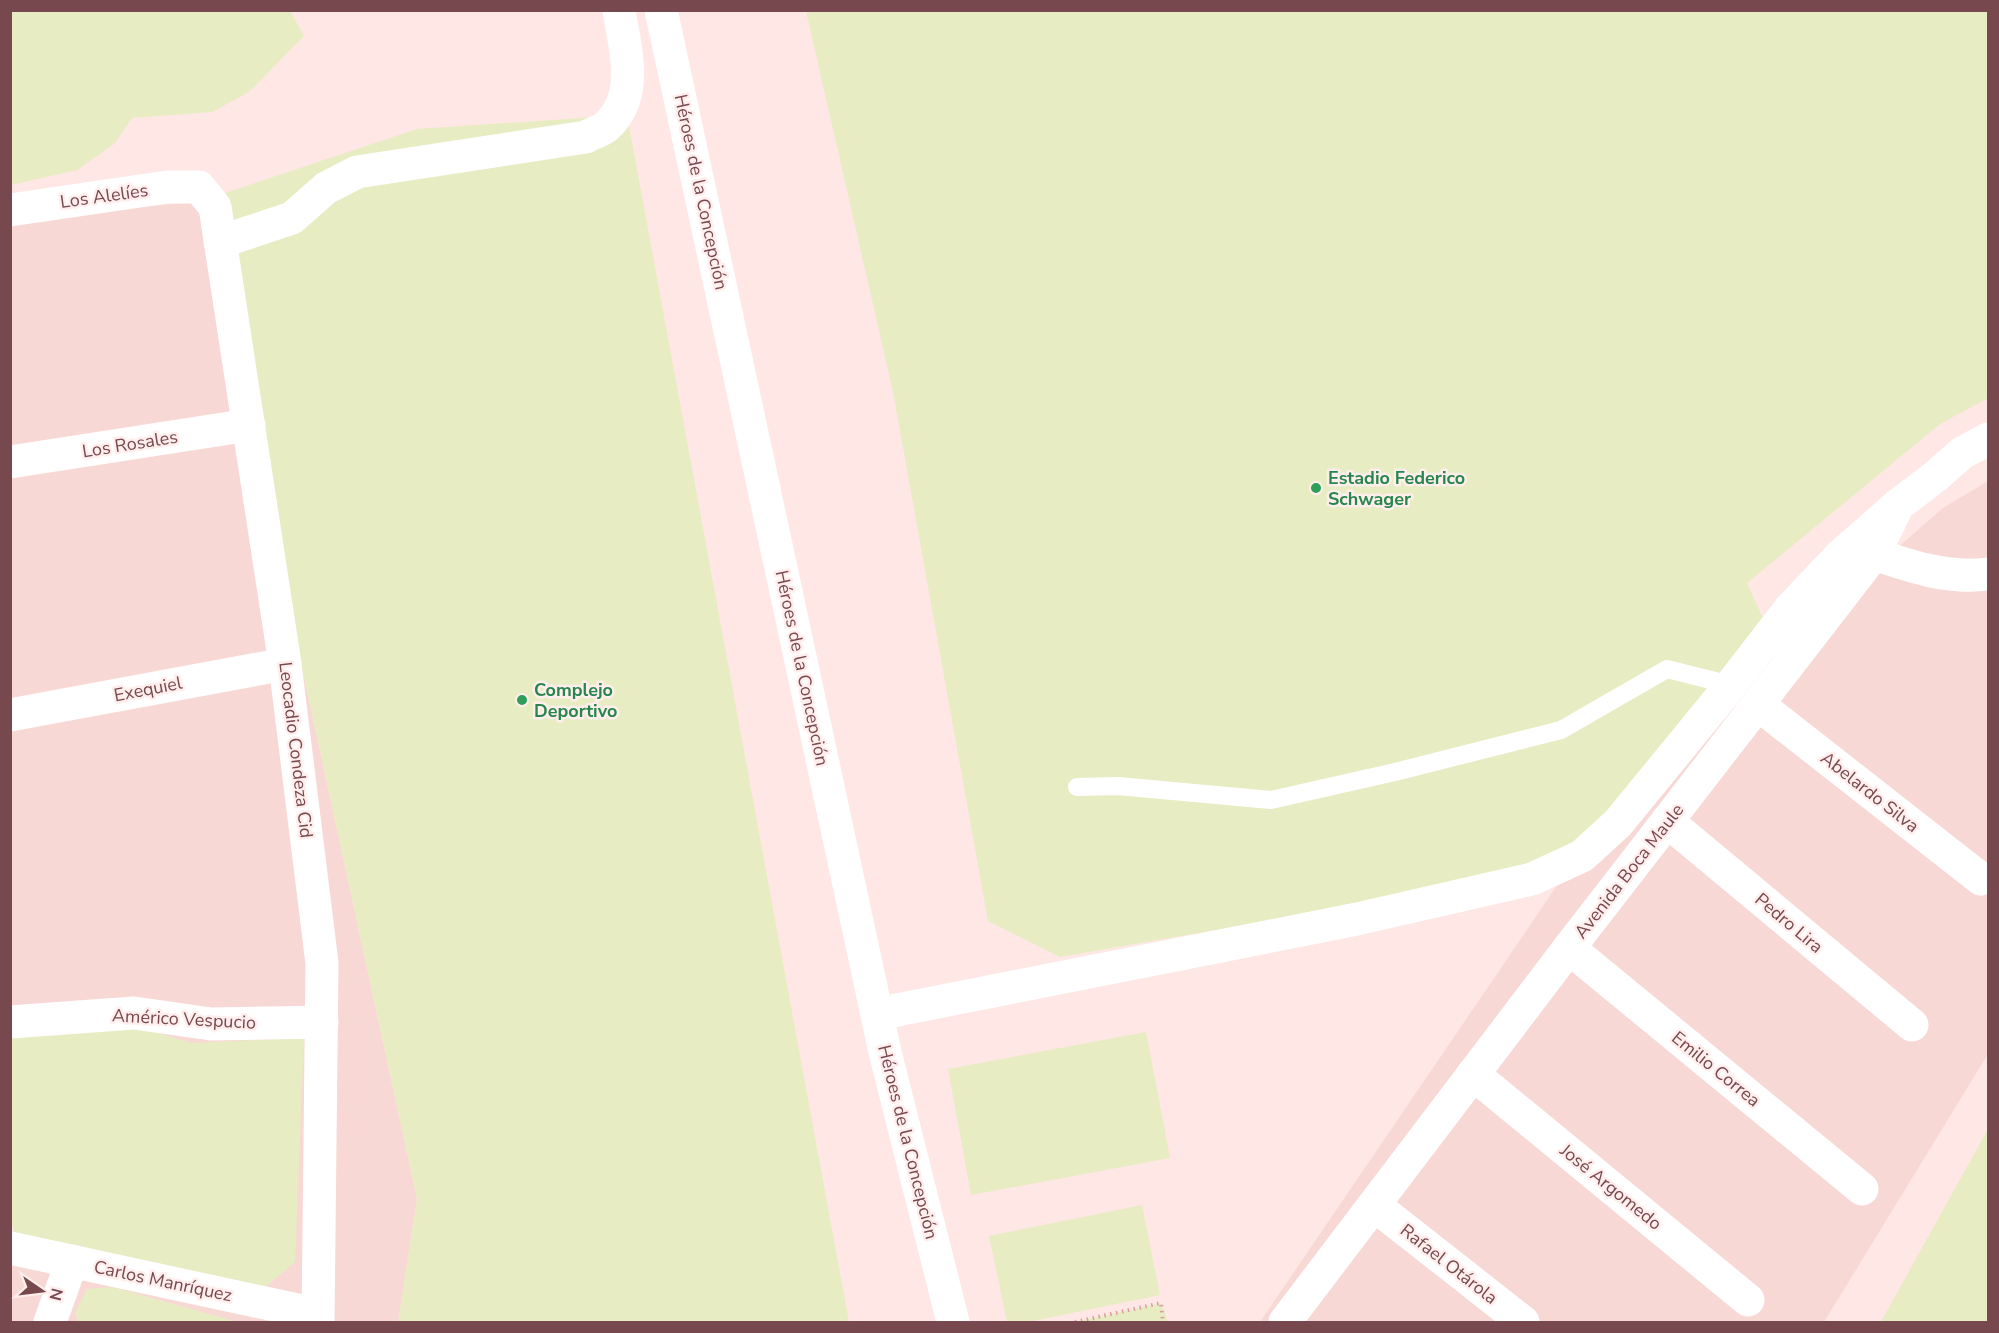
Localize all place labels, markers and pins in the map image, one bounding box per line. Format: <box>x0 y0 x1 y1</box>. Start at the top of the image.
place label: Estadio Federico Schwager <box>1328 466 1465 511</box>
marker: Estadio Federico Schwager <box>1309 481 1323 495</box>
place label: Complejo Deportivo <box>534 678 617 723</box>
marker: Complejo Deportivo <box>515 693 529 707</box>

